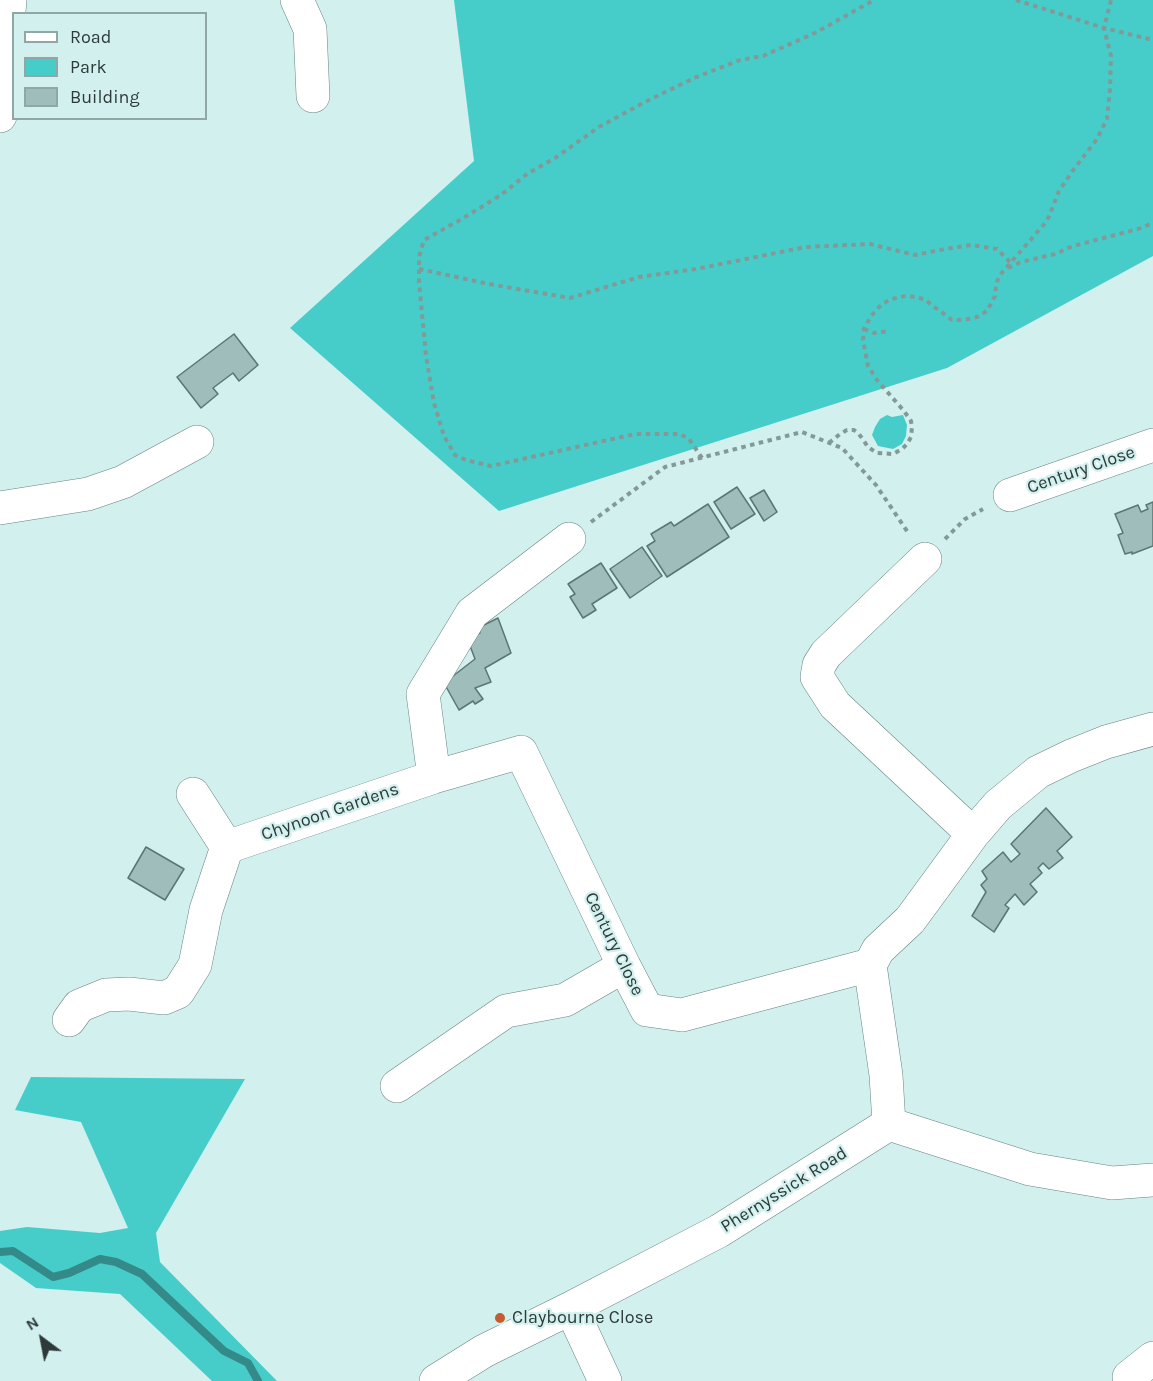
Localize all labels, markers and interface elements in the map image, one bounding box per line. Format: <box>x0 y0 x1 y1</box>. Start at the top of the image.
legend <box>12 12 207 120</box>
text: Road <box>70 26 111 48</box>
text: Park <box>70 56 107 78</box>
text: Building <box>70 86 140 108</box>
street label: Century Close <box>1024 441 1138 499</box>
street label: Chynoon Gardens <box>258 778 402 846</box>
street label: Century Close <box>580 889 648 999</box>
street label: Phernyssick Road <box>717 1142 851 1238</box>
place label: Claybourne Close <box>512 1307 653 1329</box>
north arrow <box>12 1309 72 1369</box>
marker: Claybourne Close <box>493 1311 507 1325</box>
text: N <box>22 1312 42 1334</box>

